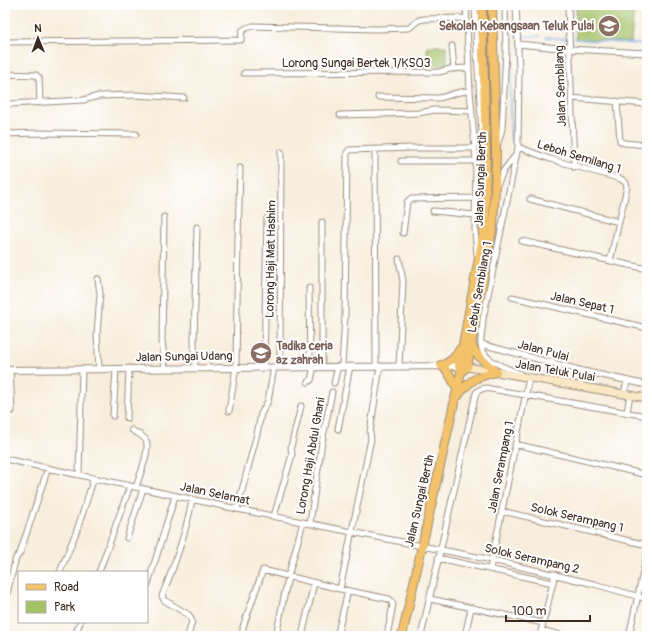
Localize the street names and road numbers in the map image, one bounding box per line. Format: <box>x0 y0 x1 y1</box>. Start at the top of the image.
street label: Jalan Sembilang <box>552 45 570 127</box>
street label: Lorong Sungai Bertek 1/KS03 <box>282 56 431 71</box>
street label: Jalan Sungai Bertih <box>472 131 490 227</box>
street label: Leboh Semilang 1 <box>535 137 623 177</box>
street label: Lorong Haji Mat Hashim <box>262 200 280 318</box>
street label: Lebuh Sembilang 1 <box>465 240 495 334</box>
street label: Jalan Sepat 1 <box>549 288 615 318</box>
street label: Jalan Pulai <box>516 337 570 365</box>
street label: Jalan Sungai Udang <box>135 349 233 365</box>
street label: Jalan Teluk Pulai <box>514 357 596 385</box>
street label: Lorong Haji Abdul Ghani <box>293 396 329 516</box>
street label: Jalan Serampang 1 <box>485 420 517 514</box>
street label: Jalan Sungai Bertih <box>402 453 438 549</box>
street label: Jalan Selamat <box>179 479 251 509</box>
street label: Solok Serampang 1 <box>529 500 625 536</box>
street label: Solok Serampang 2 <box>483 541 581 577</box>

